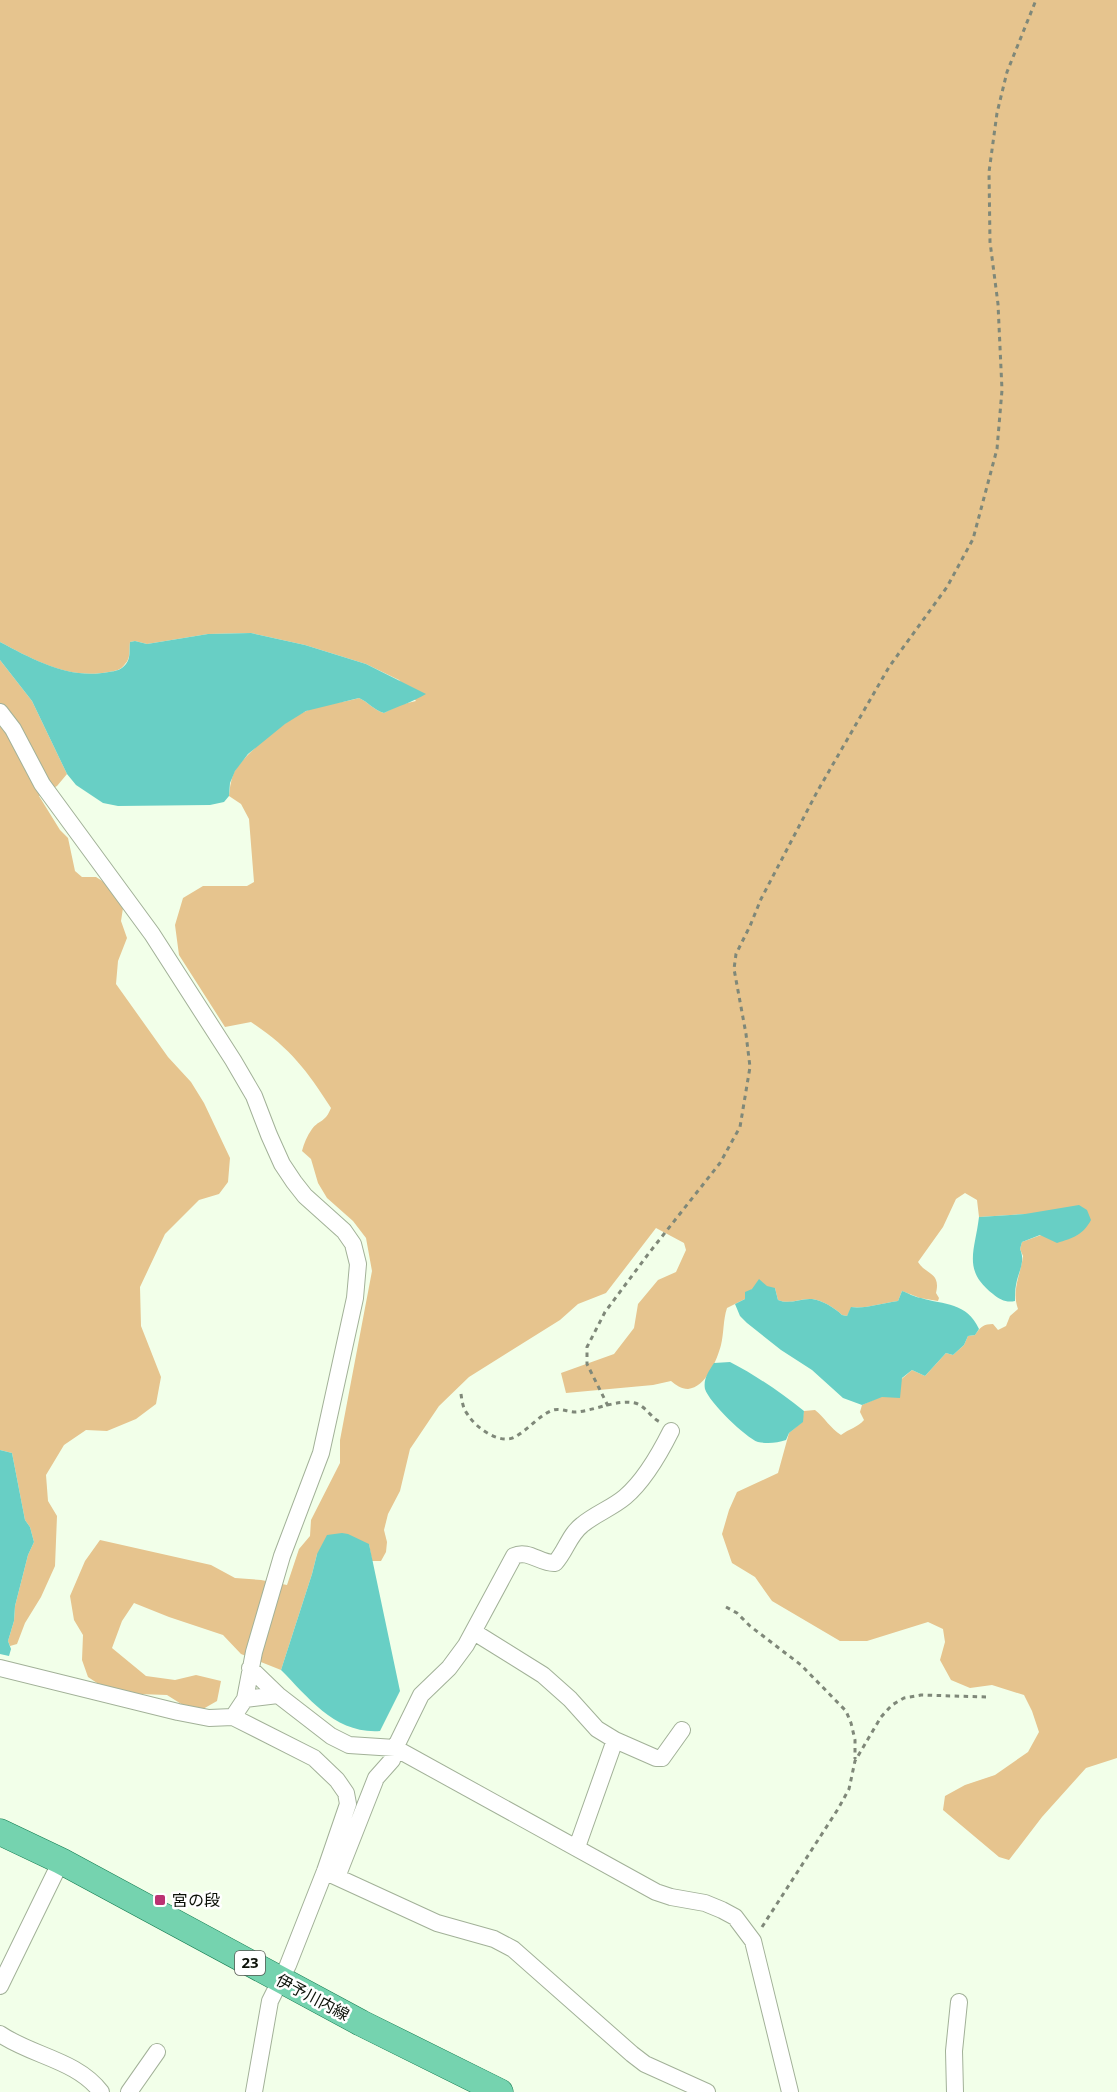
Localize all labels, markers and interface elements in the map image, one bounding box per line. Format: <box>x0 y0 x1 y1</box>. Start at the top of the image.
place label: 宮の段 <box>172 1889 220 1911</box>
marker: 宮の段 <box>153 1893 167 1907</box>
road number: 23 <box>235 1951 265 1975</box>
street label: 伊予川内線 <box>273 1969 353 2025</box>

